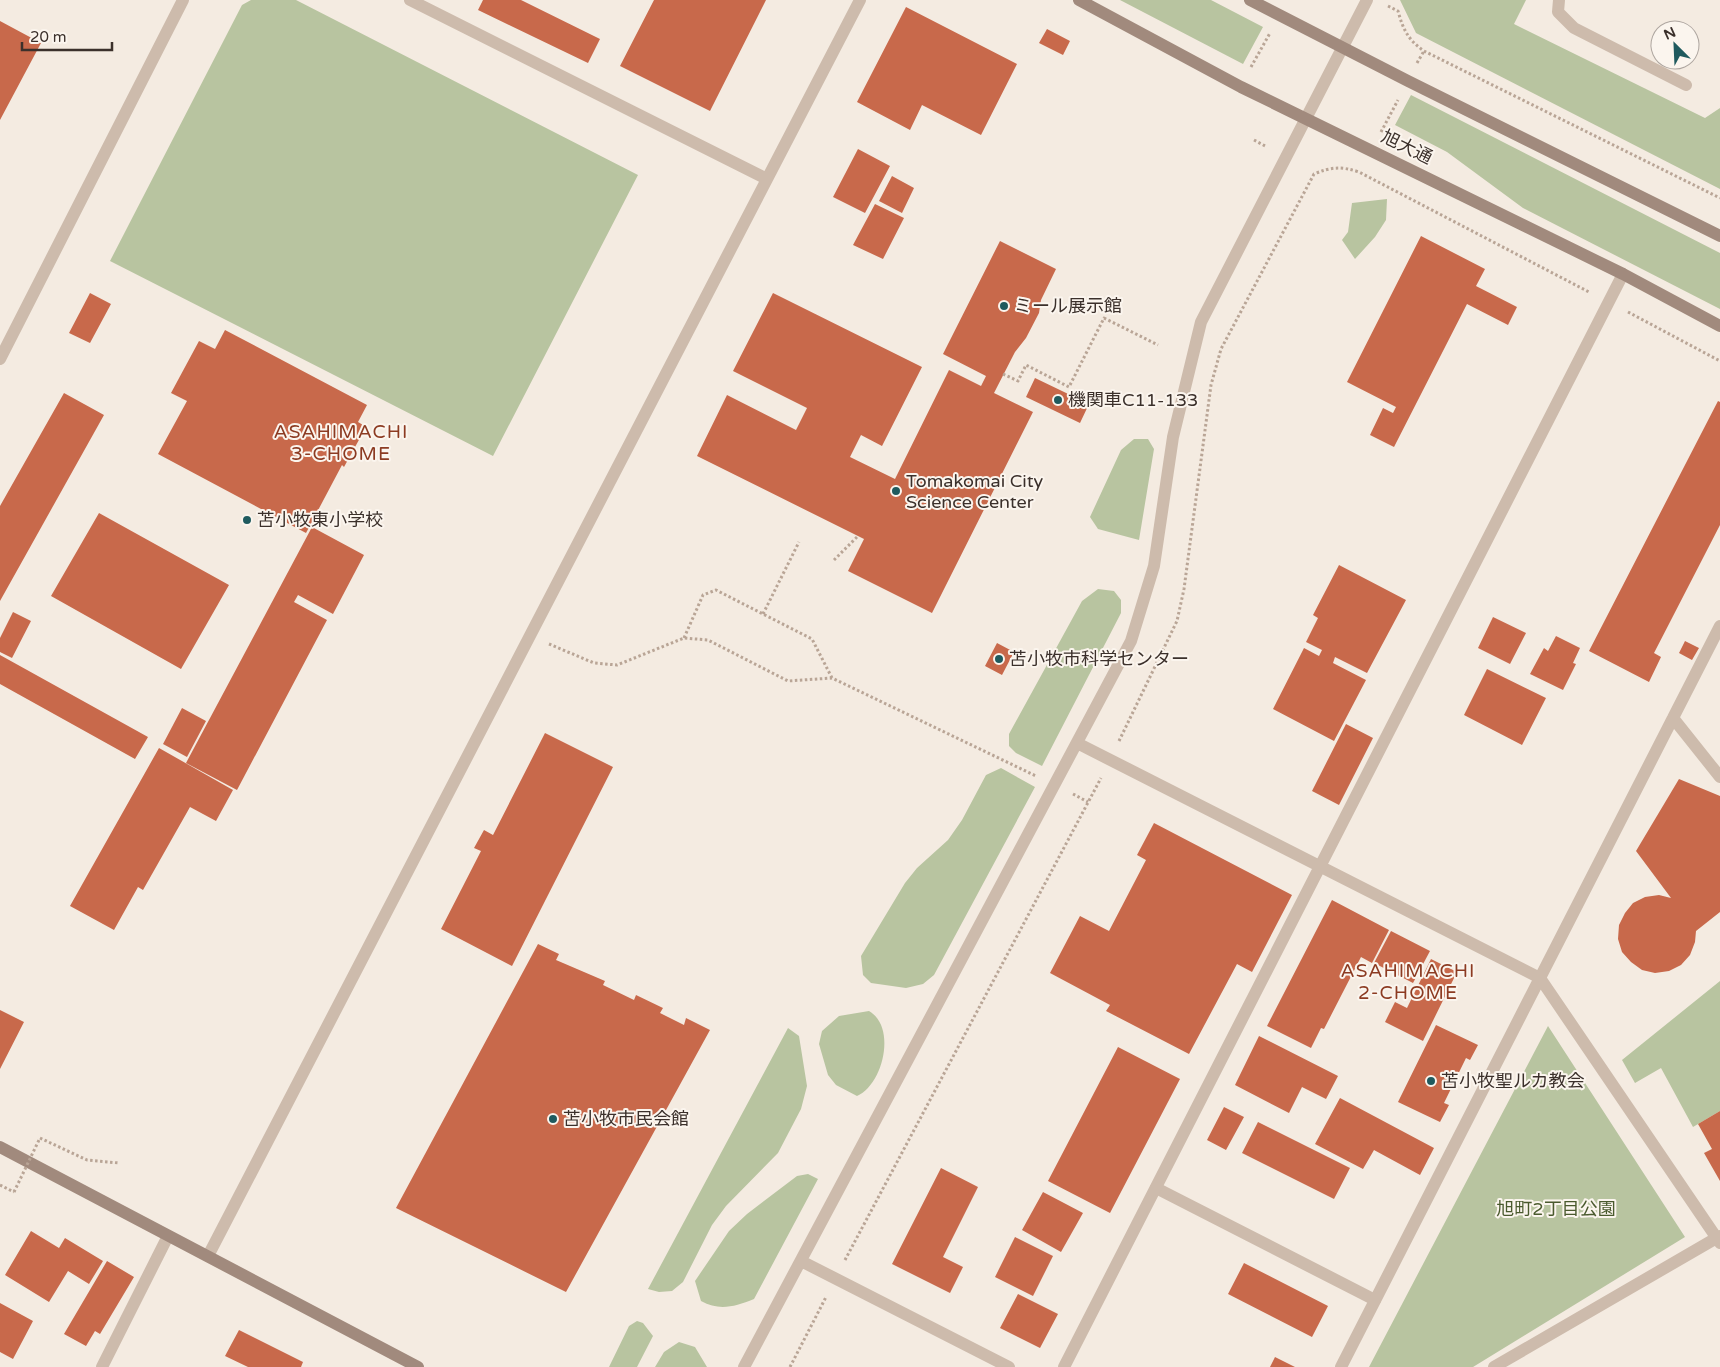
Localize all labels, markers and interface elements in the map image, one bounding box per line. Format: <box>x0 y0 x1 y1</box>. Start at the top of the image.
scale bar <box>22 20 112 52</box>
north arrow <box>1650 20 1700 70</box>
text: N <box>1661 24 1679 44</box>
text: 20 m <box>30 28 67 46</box>
street label: 旭大通 <box>1378 125 1436 169</box>
place label: ミール展示館 <box>1014 295 1122 317</box>
marker: ミール展示館 <box>998 300 1010 312</box>
place label: 機関車C11-133 <box>1068 389 1198 411</box>
marker: 機関車C11-133 <box>1052 394 1064 406</box>
district label: ASAHIMACHI 3-CHOME <box>273 421 409 465</box>
place label: Tomakomai City Science Center <box>906 470 1044 513</box>
marker: Tomakomai City Science Center <box>890 485 902 497</box>
place label: 苫小牧東小学校 <box>257 509 383 531</box>
marker: 苫小牧東小学校 <box>241 514 253 526</box>
place label: 苫小牧市科学センター <box>1009 648 1189 670</box>
marker: 苫小牧市科学センター <box>993 653 1005 665</box>
district label: ASAHIMACHI 2-CHOME <box>1340 960 1476 1004</box>
place label: 苫小牧聖ルカ教会 <box>1441 1070 1584 1092</box>
marker: 苫小牧聖ルカ教会 <box>1425 1075 1437 1087</box>
place label: 苫小牧市民会館 <box>563 1108 689 1130</box>
marker: 苫小牧市民会館 <box>547 1113 559 1125</box>
park label: 旭町2丁目公園 <box>1496 1198 1616 1220</box>

